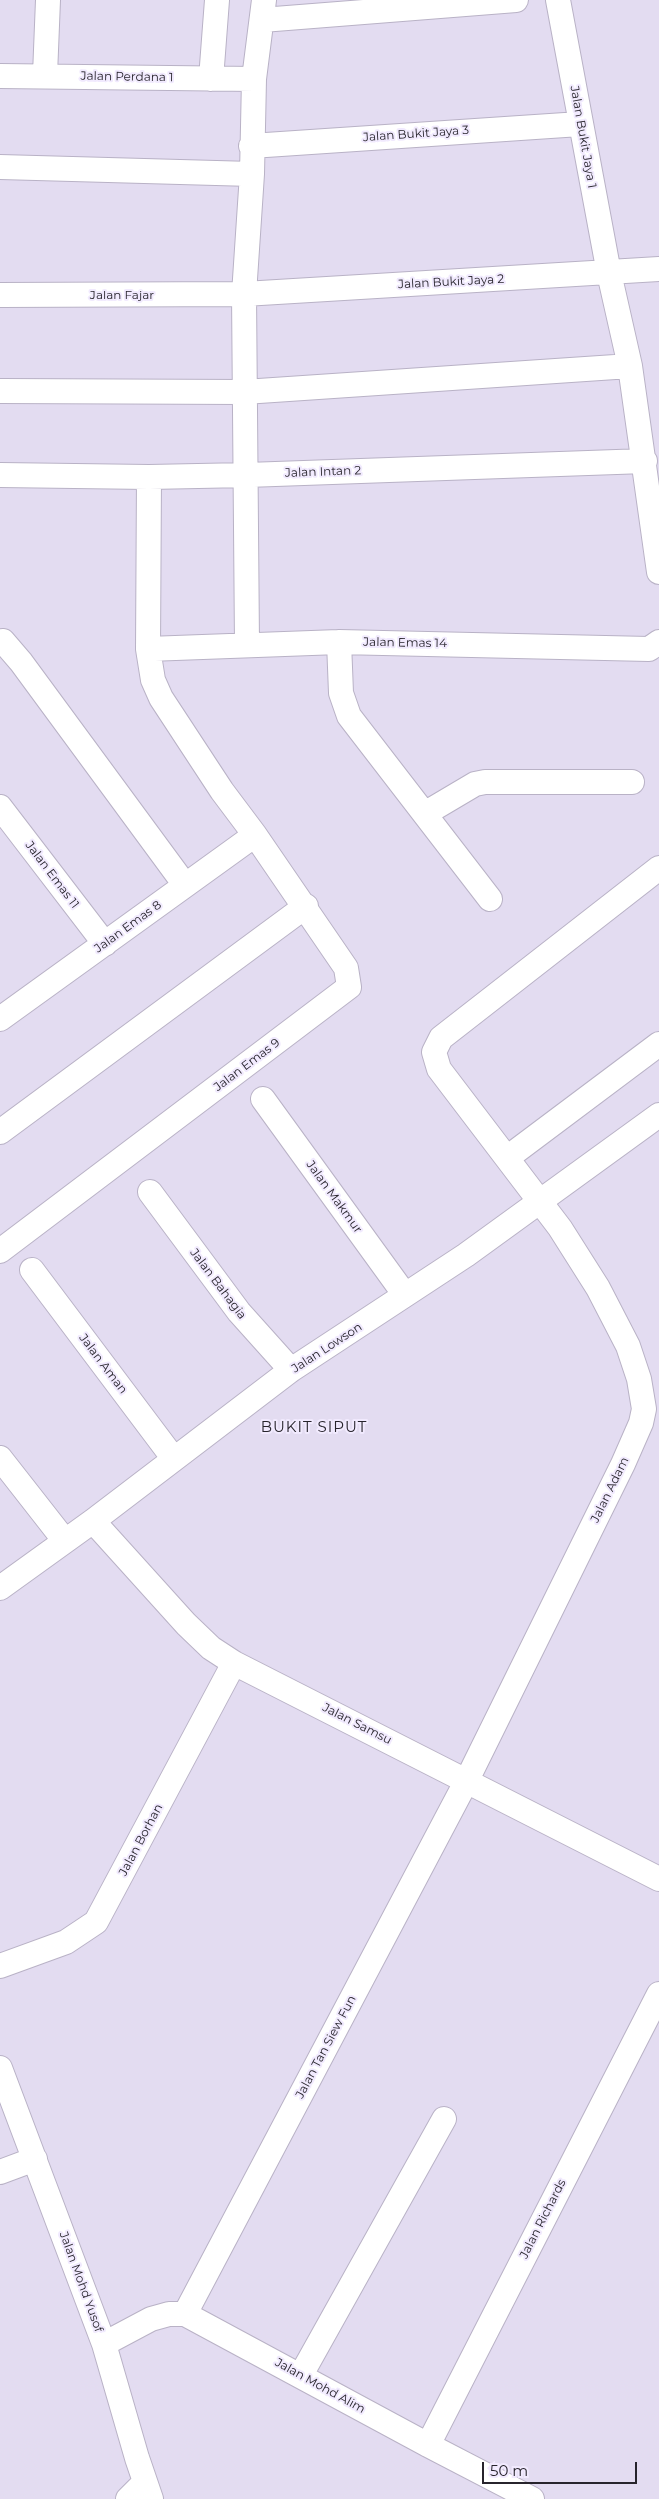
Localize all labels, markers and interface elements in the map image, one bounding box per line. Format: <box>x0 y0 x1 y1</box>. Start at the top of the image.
street label: Jalan Perdana 1 <box>80 69 174 85</box>
street label: Jalan Bukit Jaya 1 <box>567 85 599 189</box>
street label: Jalan Bukit Jaya 3 <box>363 123 469 145</box>
street label: Jalan Bukit Jaya 2 <box>398 272 504 292</box>
street label: Jalan Fajar <box>90 288 154 302</box>
street label: Jalan Intan 2 <box>285 463 361 481</box>
street label: Jalan Emas 14 <box>363 635 447 651</box>
street label: Jalan Emas 11 <box>22 839 82 911</box>
street label: Jalan Emas 8 <box>92 898 164 956</box>
street label: Jalan Emas 9 <box>211 1036 283 1094</box>
street label: Jalan Makmur <box>303 1158 365 1236</box>
street label: Jalan Bahagia <box>187 1246 249 1322</box>
street label: Jalan Lowson <box>289 1320 365 1376</box>
street label: Jalan Aman <box>76 1331 130 1397</box>
district label: BUKIT SIPUT <box>259 1419 369 1437</box>
street label: Jalan Adam <box>588 1455 632 1525</box>
street label: Jalan Samsu <box>320 1700 394 1748</box>
street label: Jalan Borhan <box>116 1802 166 1878</box>
street label: Jalan Tan Siew Fun <box>293 1993 359 2101</box>
street label: Jalan Richards <box>517 2177 569 2261</box>
street label: Jalan Mohd Yusof <box>56 2230 106 2334</box>
street label: Jalan Mohd Alim <box>272 2355 368 2417</box>
scale bar <box>484 2452 639 2484</box>
text: 50 m <box>490 2461 528 2480</box>

